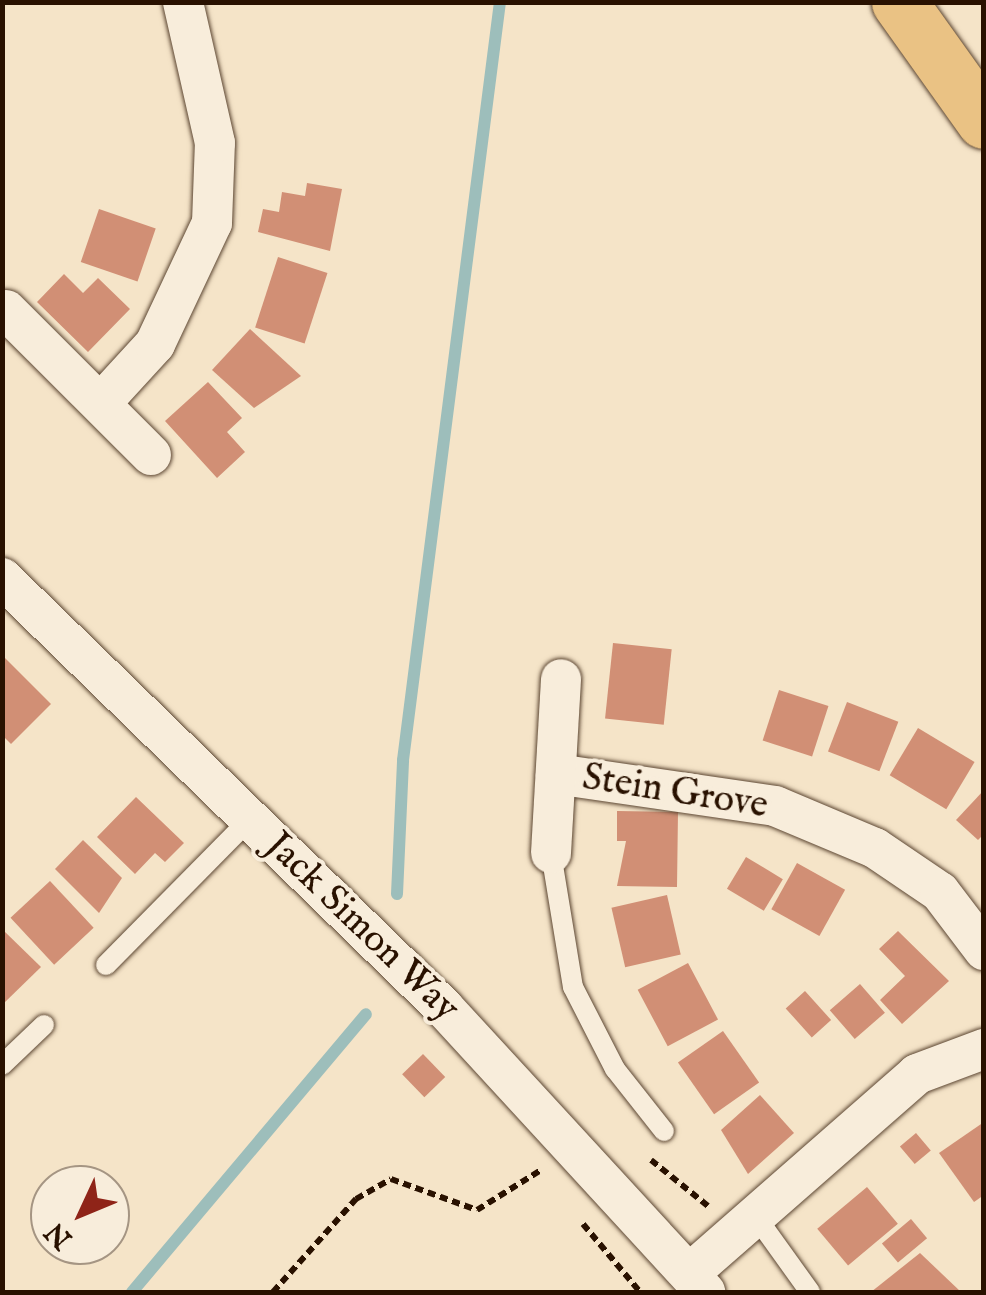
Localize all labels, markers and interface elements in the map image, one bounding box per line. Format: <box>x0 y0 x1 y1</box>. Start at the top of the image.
street label: Stein Grove <box>579 756 771 830</box>
street label: Jack Simon Way <box>254 824 468 1032</box>
north arrow <box>30 1165 130 1265</box>
text: N <box>38 1214 81 1256</box>

